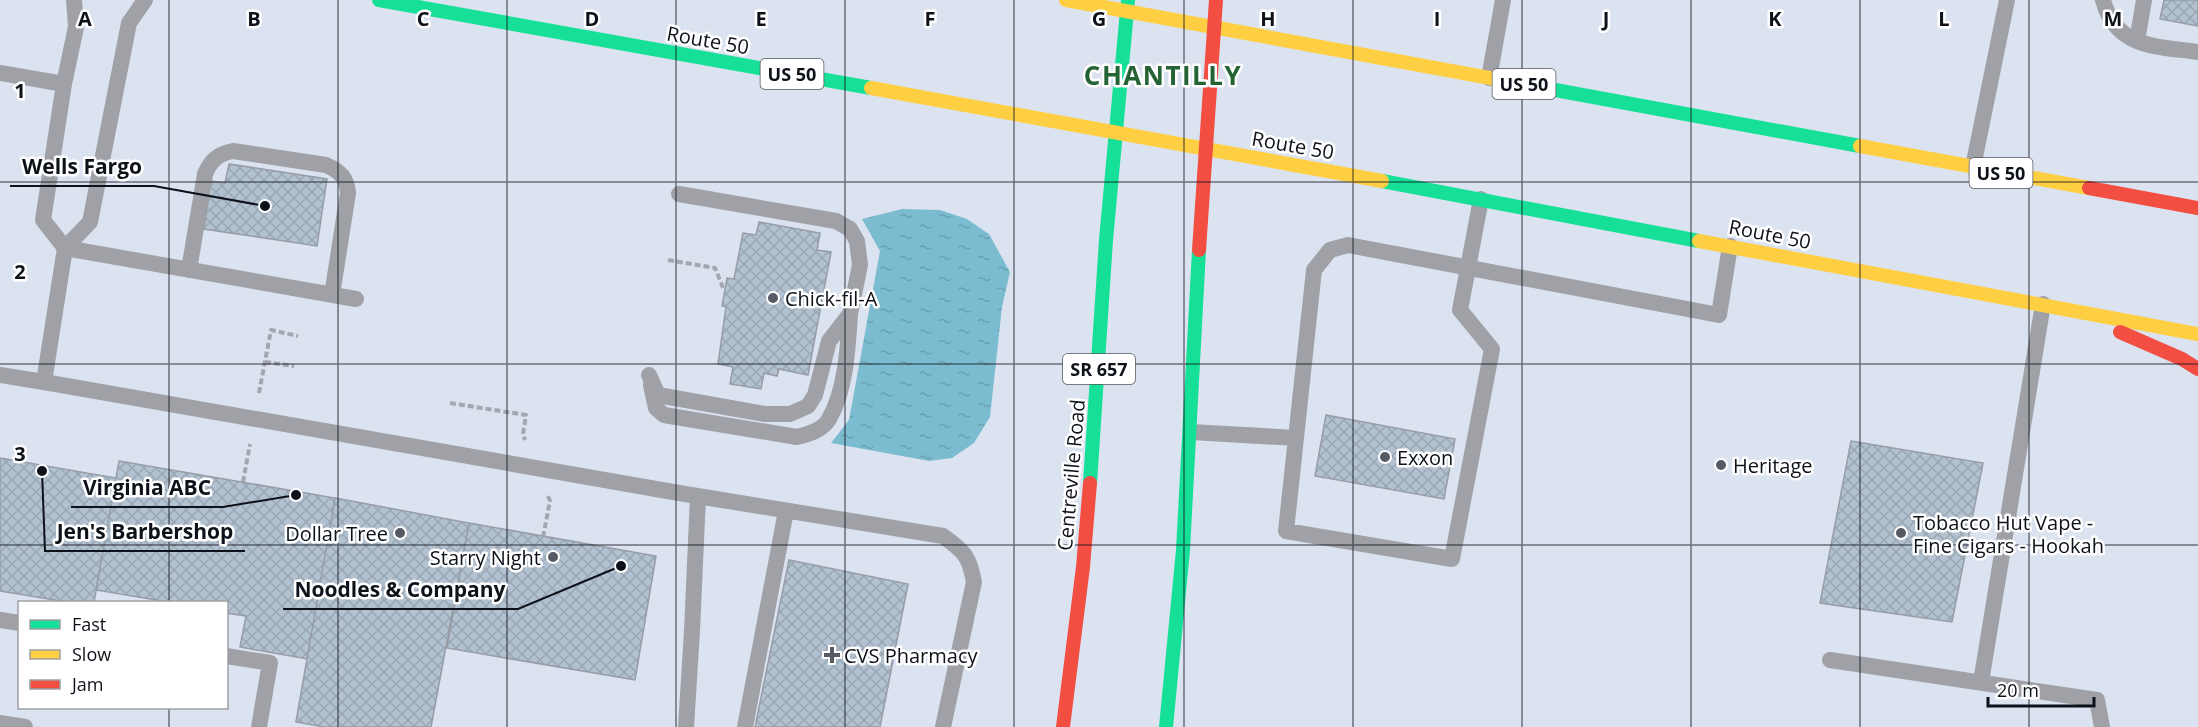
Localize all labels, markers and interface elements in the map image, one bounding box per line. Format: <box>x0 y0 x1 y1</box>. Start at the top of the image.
text: A <box>78 5 92 32</box>
text: B <box>247 5 261 32</box>
text: C <box>417 5 430 32</box>
text: D <box>585 5 599 32</box>
text: E <box>755 5 767 32</box>
text: F <box>925 5 935 32</box>
text: G <box>1092 5 1106 32</box>
text: H <box>1260 5 1276 32</box>
text: I <box>1434 5 1440 32</box>
text: J <box>1601 5 1609 32</box>
text: K <box>1768 5 1782 32</box>
text: L <box>1938 5 1950 32</box>
text: M <box>2104 5 2122 32</box>
street label: Route 50 <box>665 19 751 61</box>
district label: CHANTILLY <box>1084 57 1242 93</box>
road number: US 50 <box>760 59 824 89</box>
road number: US 50 <box>1492 69 1556 99</box>
text: 1 <box>14 77 26 104</box>
street label: Route 50 <box>1250 124 1336 166</box>
callout: Wells Fargo <box>10 147 154 186</box>
text: Wells Fargo <box>22 152 142 180</box>
road number: US 50 <box>1970 158 2032 188</box>
street label: Route 50 <box>1727 213 1813 255</box>
text: 2 <box>14 258 26 285</box>
place label: Chick-fil-A <box>785 285 878 312</box>
marker: Chick-fil-A <box>766 291 780 305</box>
road number: SR 657 <box>1063 354 1135 384</box>
street label: Centreville Road <box>1051 398 1091 552</box>
text: 3 <box>14 440 26 467</box>
place label: Exxon <box>1397 444 1453 471</box>
marker: Exxon <box>1378 450 1392 464</box>
place label: Heritage <box>1733 452 1813 479</box>
marker: Heritage <box>1714 458 1728 472</box>
callout: Virginia ABC <box>71 468 223 507</box>
text: Virginia ABC <box>83 473 211 501</box>
place label: Tobacco Hut Vape - Fine Cigars - Hookah <box>1913 509 2104 559</box>
callout: Jen's Barbershop <box>45 512 245 551</box>
text: Jen's Barbershop <box>55 517 233 545</box>
place label: Dollar Tree <box>285 520 388 547</box>
marker: Dollar Tree <box>393 526 407 540</box>
marker: Tobacco Hut Vape - Fine Cigars - Hookah <box>1894 526 1908 540</box>
place label: Starry Night <box>430 544 541 571</box>
marker: Starry Night <box>546 550 560 564</box>
callout: Noodles & Company <box>283 570 518 609</box>
text: Noodles & Company <box>294 575 506 603</box>
legend <box>18 601 228 709</box>
text: Fast <box>72 612 106 636</box>
text: Slow <box>72 642 111 666</box>
place label: CVS Pharmacy <box>844 642 978 669</box>
marker: CVS Pharmacy <box>825 648 839 662</box>
scale bar <box>1988 670 2094 708</box>
text: Jam <box>70 672 104 696</box>
text: 20 m <box>1997 678 2039 702</box>

